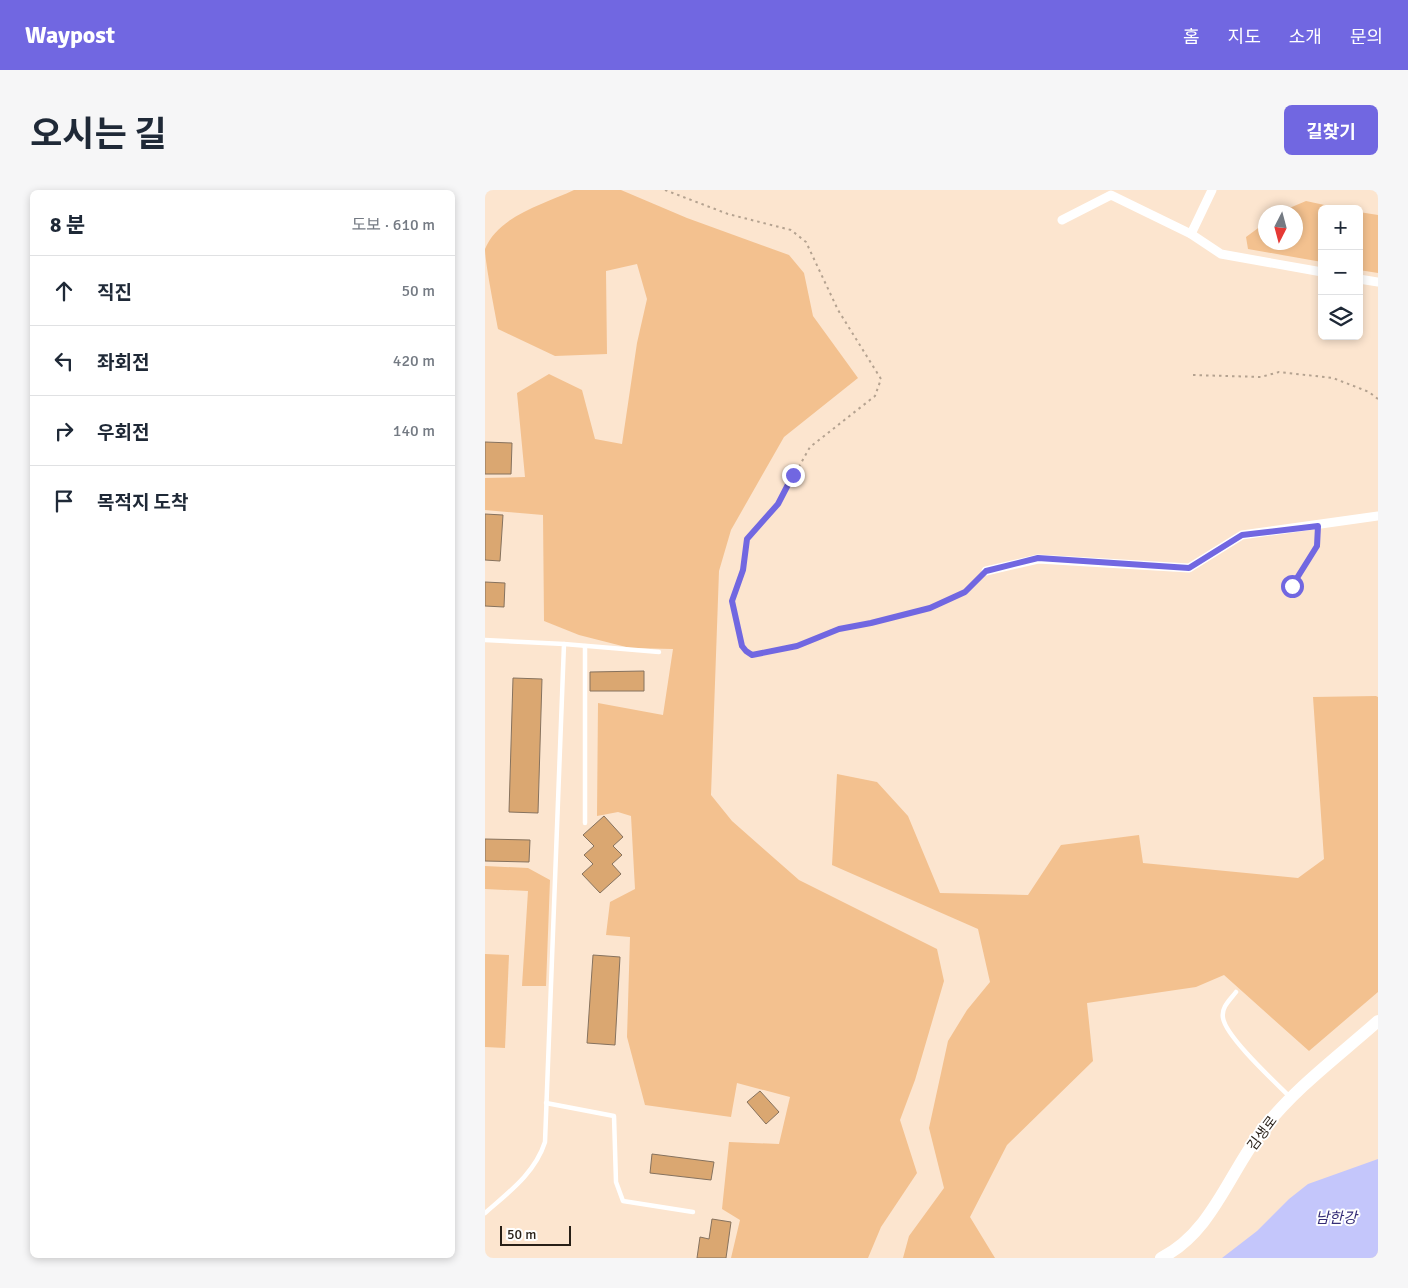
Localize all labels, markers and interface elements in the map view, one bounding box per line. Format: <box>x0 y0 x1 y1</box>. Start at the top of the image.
text: Waypost <box>25 20 115 50</box>
text: 홈 <box>1183 26 1200 48</box>
text: 지도 <box>1228 26 1261 48</box>
text: 소개 <box>1289 26 1322 48</box>
text: 문의 <box>1350 26 1383 48</box>
button: 길찾기 <box>1284 105 1378 155</box>
text: 오시는 길 <box>30 113 167 156</box>
north arrow <box>1258 205 1303 250</box>
map controls <box>1318 205 1363 340</box>
button: + <box>1318 205 1363 250</box>
text: 8 분 <box>50 212 85 238</box>
text: 도보 · 610 m <box>351 215 435 235</box>
button: − <box>1318 250 1363 295</box>
icon: ahead <box>50 277 78 305</box>
text: 직진 <box>97 281 132 305</box>
text: 50 m <box>401 281 435 301</box>
button: layers <box>1318 295 1363 340</box>
icon: left <box>50 347 78 375</box>
text: 좌회전 <box>97 351 149 375</box>
text: 420 m <box>393 351 435 371</box>
icon: right <box>50 417 78 445</box>
text: 우회전 <box>97 421 149 445</box>
text: 140 m <box>393 421 435 441</box>
route end <box>782 464 805 487</box>
icon: arrive <box>50 487 78 515</box>
text: 목적지 도착 <box>97 491 189 515</box>
route start <box>1281 575 1304 598</box>
street label: 김생로 <box>1244 1113 1281 1154</box>
water label: 남한강 <box>1315 1209 1359 1227</box>
scale bar <box>500 1223 571 1246</box>
text: 50 m <box>507 1226 536 1243</box>

